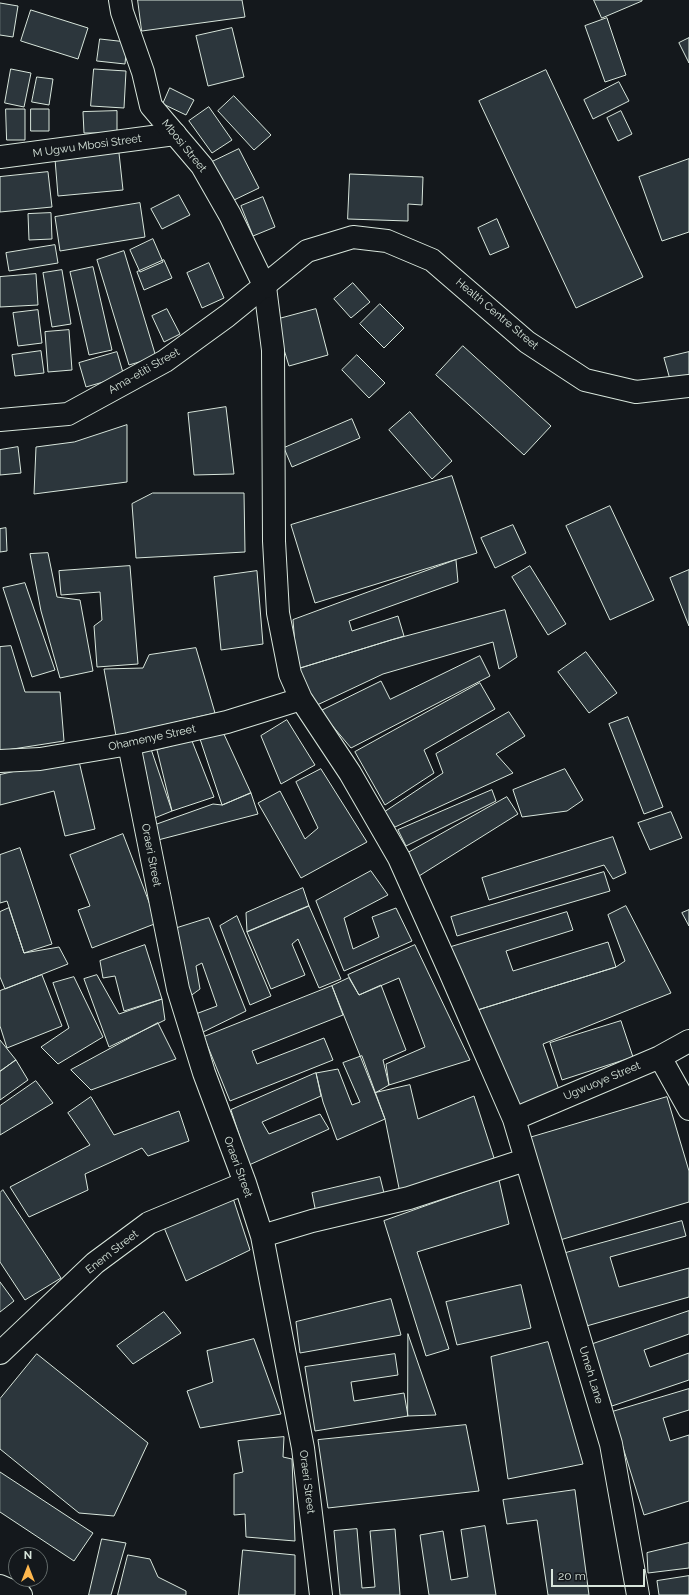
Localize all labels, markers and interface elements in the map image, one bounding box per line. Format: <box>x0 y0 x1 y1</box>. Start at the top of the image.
street label: Mbosi Street <box>159 117 209 175</box>
street label: M Ugwu Mbosi Street <box>32 132 142 160</box>
street label: Health Centre Street <box>453 276 541 352</box>
street label: Ama-etiti Street <box>106 345 182 397</box>
street label: Ohamenye Street <box>107 722 197 754</box>
street label: Oraeri Street <box>138 822 164 888</box>
street label: Ugwuoye Street <box>562 1059 642 1103</box>
street label: Oraeri Street <box>221 1135 255 1199</box>
street label: Enem Street <box>83 1227 141 1277</box>
street label: Umeh Lane <box>576 1345 606 1405</box>
street label: Oraeri Street <box>297 1449 317 1515</box>
north arrow <box>8 1547 48 1587</box>
text: N <box>24 1549 32 1562</box>
scale bar <box>553 1561 647 1587</box>
text: 20 m <box>558 1569 586 1583</box>

